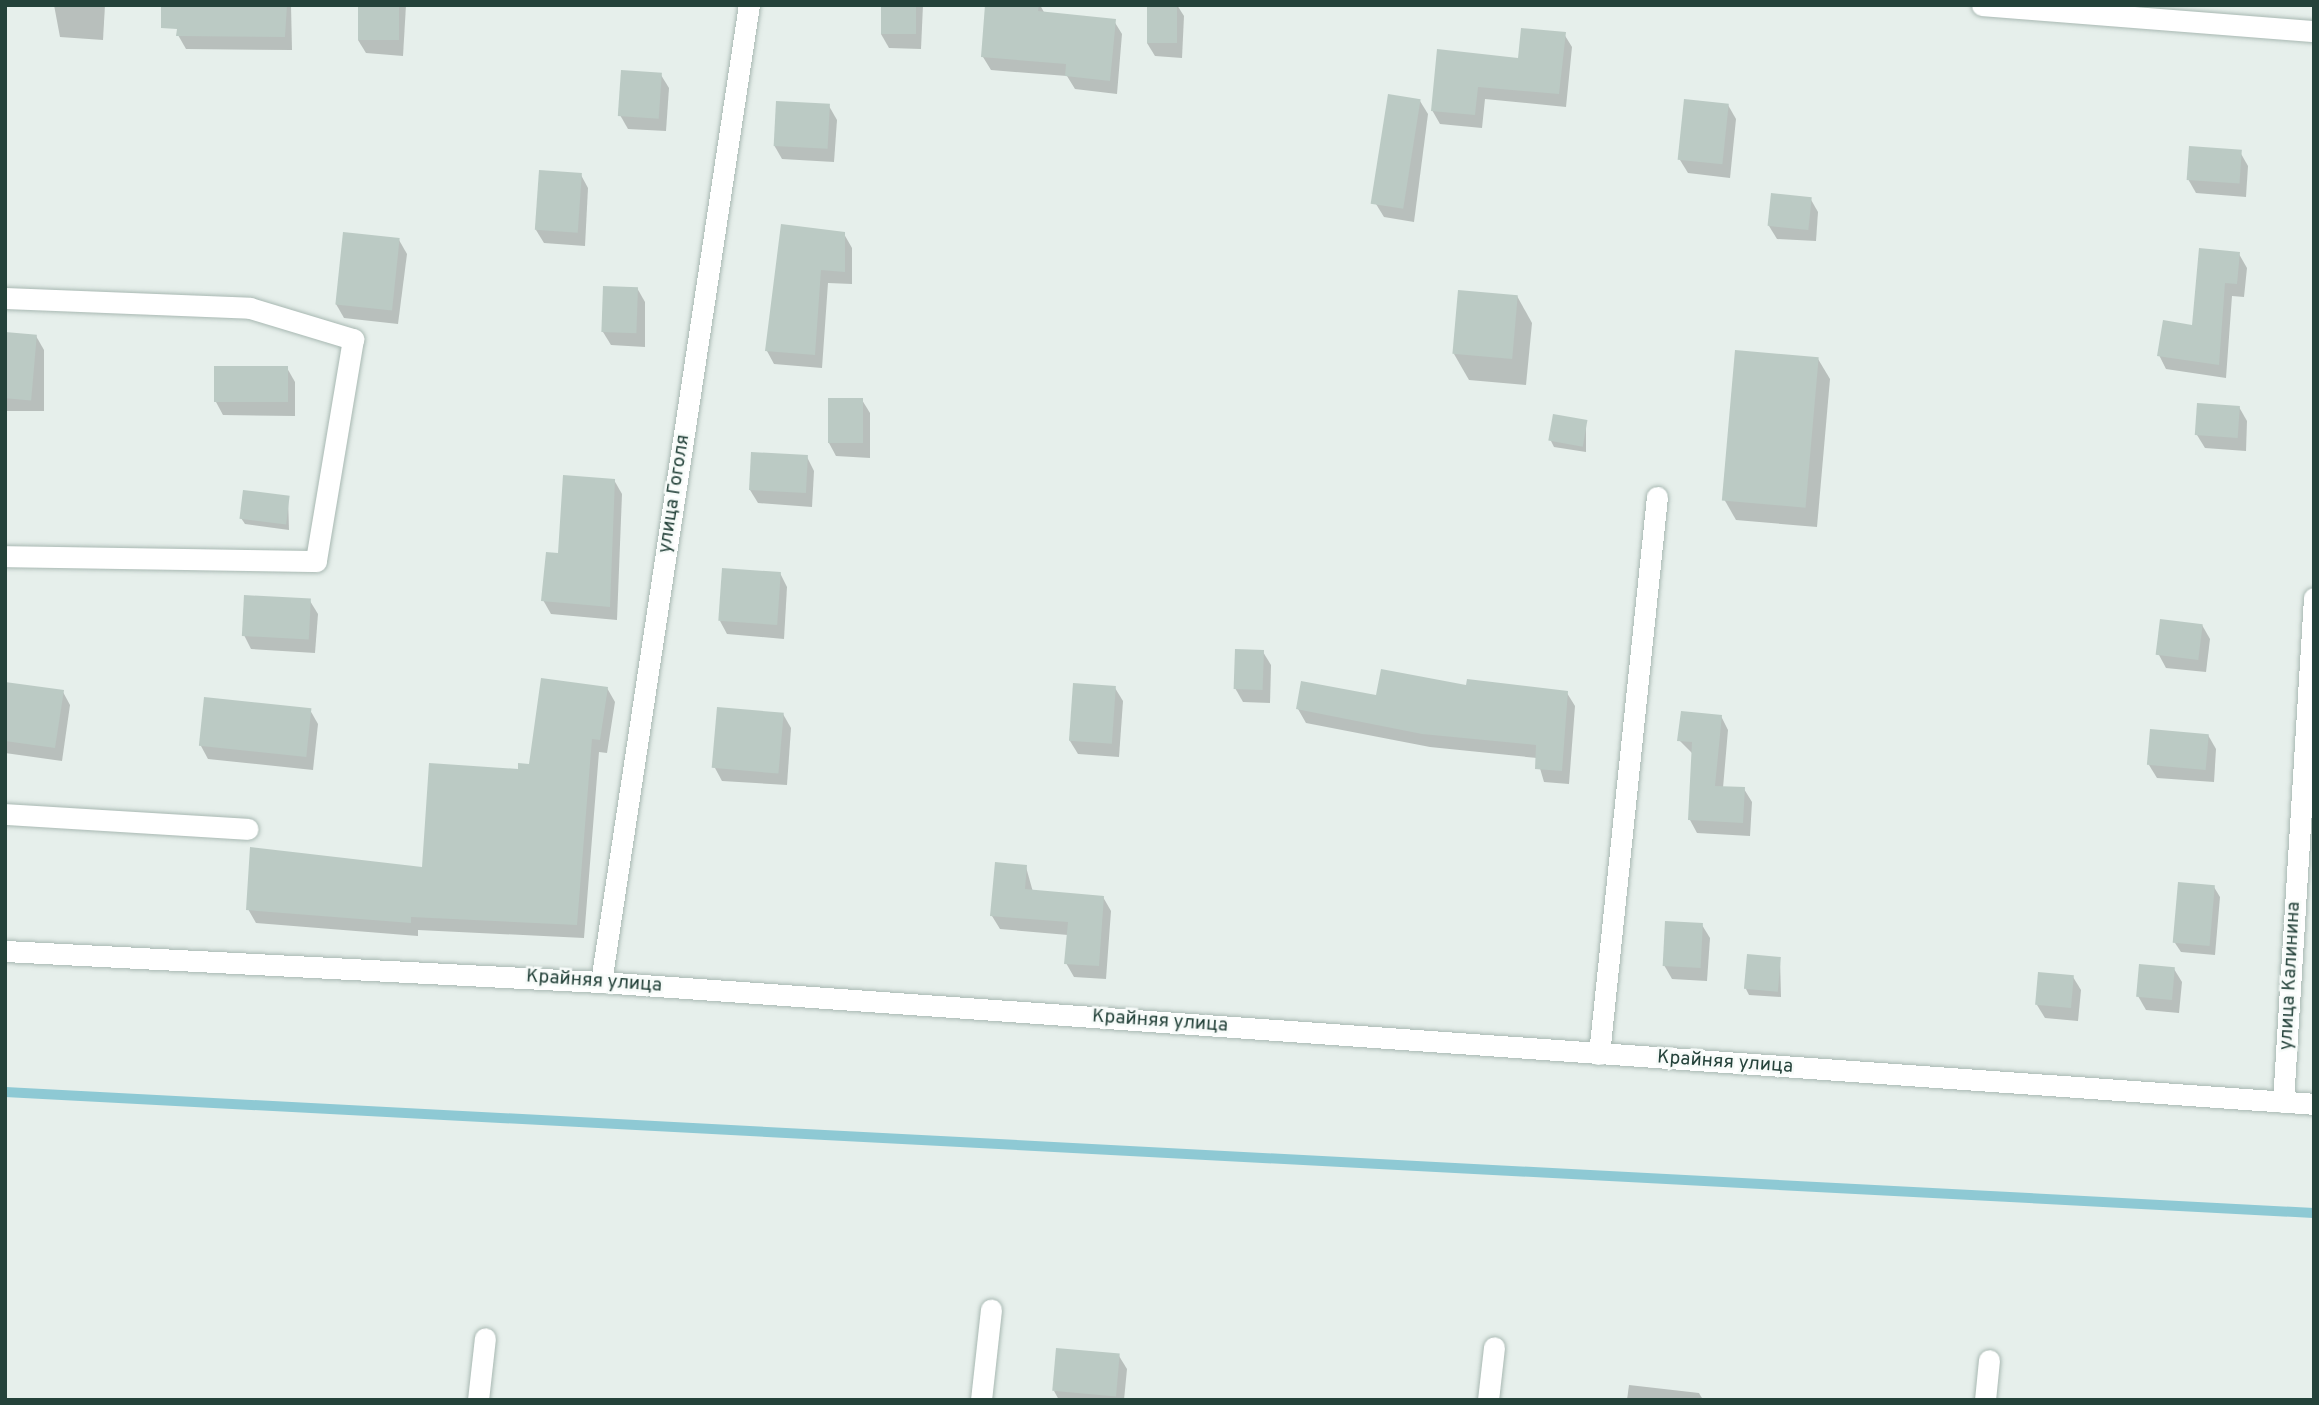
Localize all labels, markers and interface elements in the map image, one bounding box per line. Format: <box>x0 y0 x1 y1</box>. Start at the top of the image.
street label: улица Гоголя <box>654 433 696 555</box>
street label: улица Калинина <box>2276 901 2306 1051</box>
street label: Крайняя улица <box>525 966 663 998</box>
street label: Крайняя улица <box>1091 1006 1229 1038</box>
street label: Крайняя улица <box>1656 1047 1794 1079</box>

